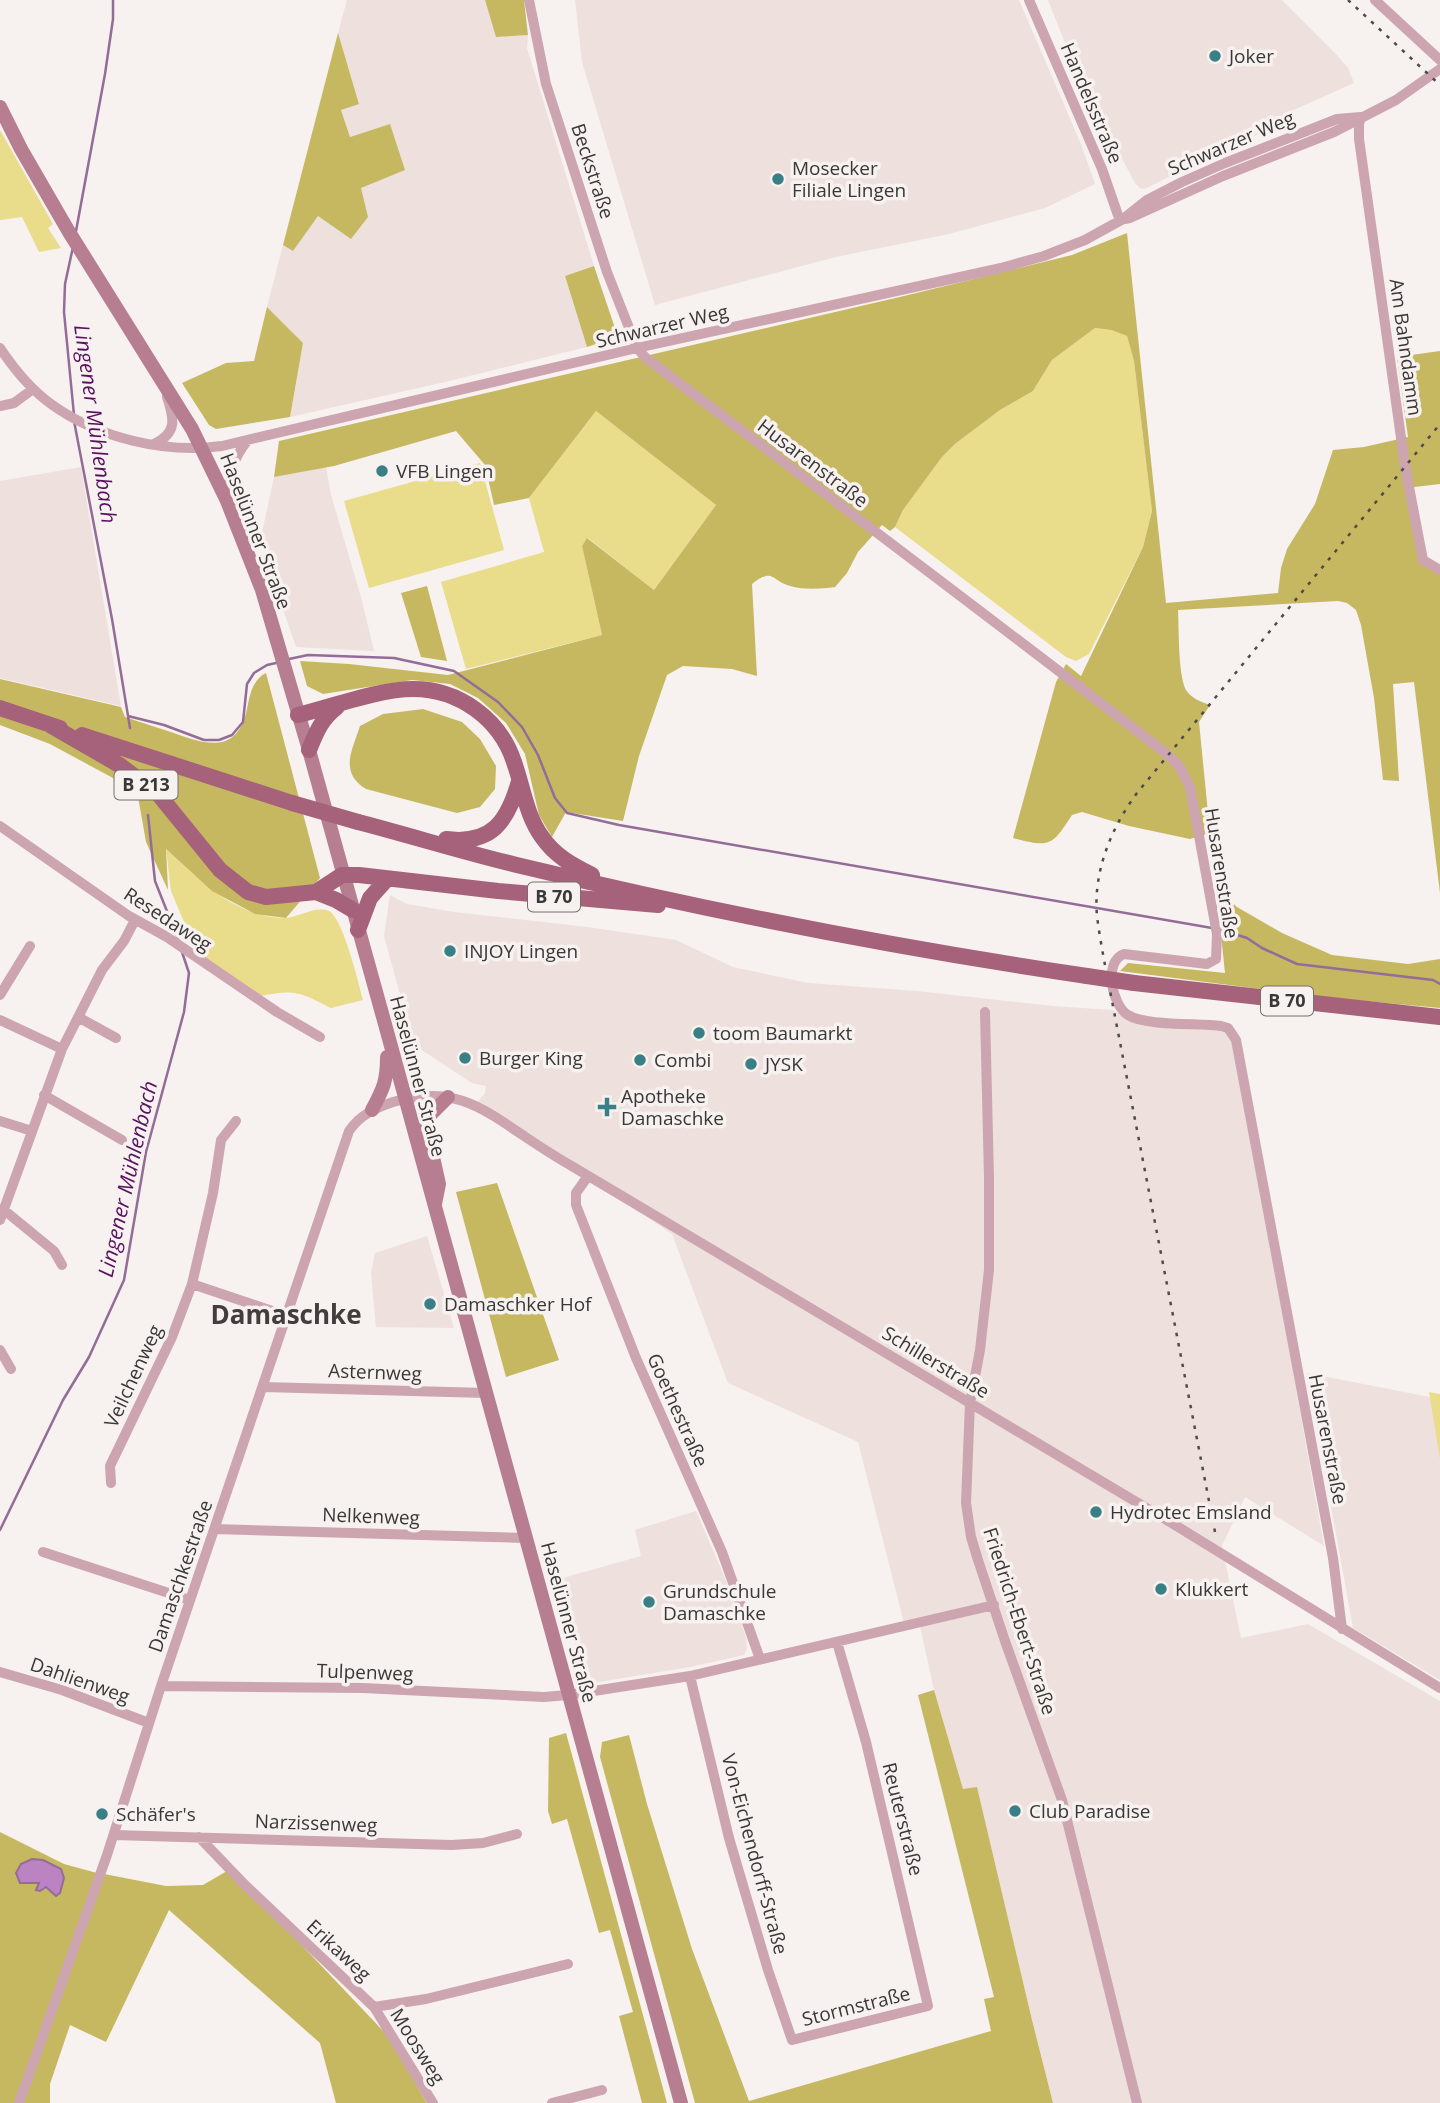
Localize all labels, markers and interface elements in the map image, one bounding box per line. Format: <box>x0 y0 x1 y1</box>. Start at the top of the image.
street label: Handelsstraße <box>1055 39 1129 167</box>
place label: Joker <box>1227 43 1274 69</box>
marker: Joker <box>1207 48 1223 64</box>
street label: Schwarzer Weg <box>1164 105 1298 181</box>
street label: Beckstraße <box>565 120 621 222</box>
place label: Mosecker Filiale Lingen <box>792 155 906 203</box>
marker: Mosecker Filiale Lingen <box>770 171 786 187</box>
street label: Am Bahndamm <box>1384 277 1428 417</box>
street label: Schwarzer Weg <box>593 298 731 354</box>
water label: Lingener Mühlenbach <box>68 323 124 525</box>
street label: Husarenstraße <box>752 413 874 513</box>
street label: Haselünner Straße <box>214 449 298 613</box>
place label: VFB Lingen <box>396 458 493 484</box>
marker: VFB Lingen <box>374 463 390 479</box>
road number: B 213 <box>114 770 178 800</box>
street label: Husarenstraße <box>1199 806 1245 940</box>
street label: Resedaweg <box>119 881 217 957</box>
road number: B 70 <box>528 882 580 912</box>
place label: INJOY Lingen <box>464 938 578 964</box>
marker: INJOY Lingen <box>442 943 458 959</box>
road number: B 70 <box>1261 986 1313 1016</box>
street label: Haselünner Straße <box>384 993 452 1159</box>
place label: toom Baumarkt <box>713 1020 853 1046</box>
marker: toom Baumarkt <box>691 1025 707 1041</box>
place label: Burger King <box>479 1045 583 1071</box>
place label: Combi <box>654 1047 711 1073</box>
marker: Burger King <box>457 1050 473 1066</box>
place label: JYSK <box>763 1051 803 1077</box>
marker: Combi <box>632 1052 648 1068</box>
marker: JYSK <box>743 1056 759 1072</box>
water label: Lingener Mühlenbach <box>91 1078 163 1280</box>
place label: Apotheke Damaschke <box>621 1083 724 1131</box>
marker: Apotheke Damaschke <box>599 1099 615 1115</box>
place label: Damaschker Hof <box>444 1291 593 1317</box>
district label: Damaschke <box>210 1296 362 1332</box>
marker: Damaschker Hof <box>422 1296 438 1312</box>
street label: Veilchenweg <box>98 1320 168 1432</box>
street label: Schillerstraße <box>878 1320 994 1404</box>
street label: Goethestraße <box>641 1349 715 1471</box>
street label: Asternweg <box>328 1357 422 1387</box>
street label: Husarenstraße <box>1303 1372 1353 1506</box>
street label: Damaschkestraße <box>142 1496 218 1656</box>
place label: Hydrotec Emsland <box>1110 1499 1272 1525</box>
street label: Nelkenweg <box>322 1501 420 1531</box>
marker: Hydrotec Emsland <box>1088 1504 1104 1520</box>
street label: Friedrich-Ebert-Straße <box>977 1524 1063 1718</box>
street label: Haselünner Straße <box>535 1539 603 1705</box>
place label: Klukkert <box>1175 1576 1248 1602</box>
place label: Grundschule Damaschke <box>663 1578 776 1626</box>
marker: Klukkert <box>1153 1581 1169 1597</box>
marker: Grundschule Damaschke <box>641 1594 657 1610</box>
street label: Dahlienweg <box>27 1651 133 1709</box>
street label: Tulpenweg <box>316 1657 414 1687</box>
street label: Von-Eichendorff-Straße <box>716 1751 794 1957</box>
street label: Reuterstraße <box>876 1760 930 1878</box>
place label: Club Paradise <box>1029 1798 1150 1824</box>
place label: Schäfer's <box>116 1801 196 1827</box>
marker: Club Paradise <box>1007 1803 1023 1819</box>
marker: Schäfer's <box>94 1806 110 1822</box>
street label: Narzissenweg <box>254 1808 378 1838</box>
street label: Erikaweg <box>301 1913 377 1987</box>
street label: Stormstraße <box>799 1980 913 2032</box>
street label: Moosweg <box>385 2003 451 2089</box>

